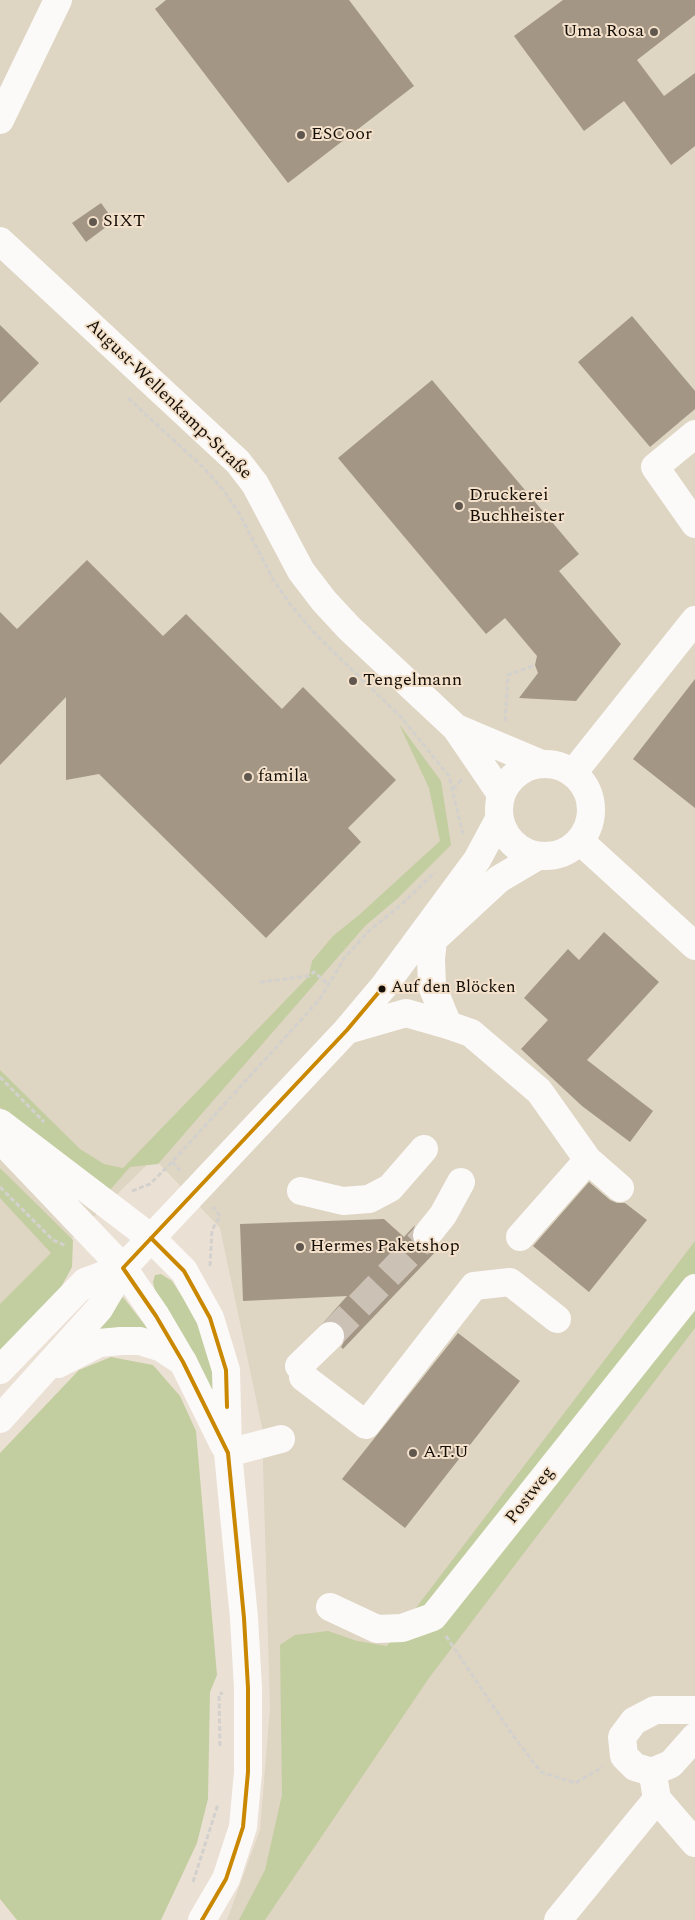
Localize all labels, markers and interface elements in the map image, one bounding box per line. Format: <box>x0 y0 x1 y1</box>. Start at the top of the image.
place label: Uma Rosa <box>563 21 644 43</box>
marker: Uma Rosa <box>648 26 660 38</box>
place label: ESCoor <box>311 124 372 146</box>
marker: ESCoor <box>295 129 307 141</box>
place label: SIXT <box>103 211 145 233</box>
marker: SIXT <box>87 216 99 228</box>
street label: August-Wellenkamp-Straße <box>81 315 255 485</box>
place label: Druckerei Buchheister <box>469 485 565 528</box>
marker: Druckerei Buchheister <box>453 500 465 512</box>
place label: Tengelmann <box>363 670 462 692</box>
marker: Tengelmann <box>347 675 359 687</box>
place label: famila <box>258 766 308 788</box>
marker: famila <box>242 771 254 783</box>
place label: Auf den Blöcken <box>391 979 516 999</box>
marker: Auf den Blöcken <box>377 984 387 994</box>
place label: Hermes Paketshop <box>310 1236 460 1258</box>
marker: Hermes Paketshop <box>294 1241 306 1253</box>
place label: A.T.U <box>423 1442 469 1464</box>
marker: A.T.U <box>407 1447 419 1459</box>
street label: Postweg <box>502 1463 560 1529</box>

